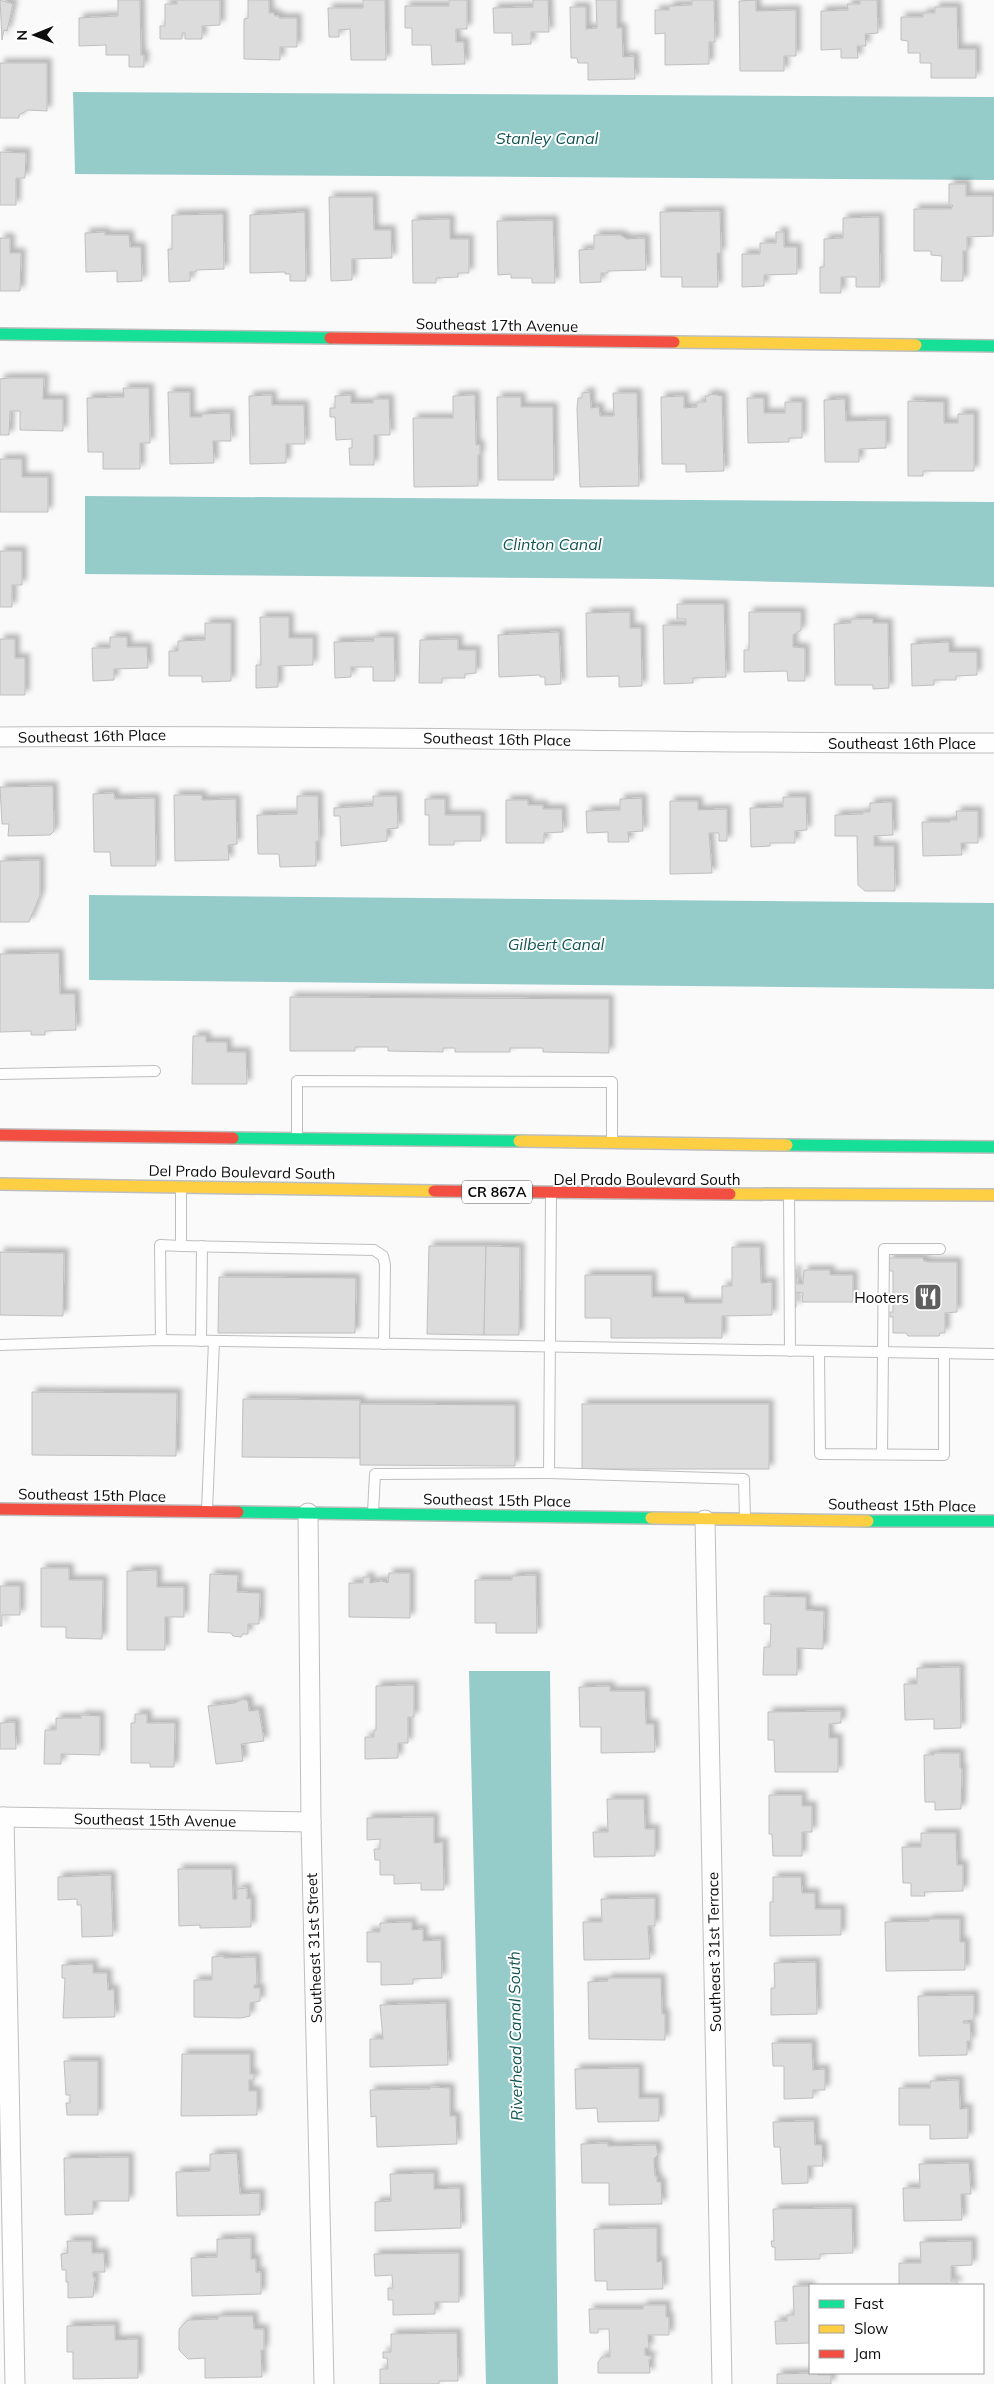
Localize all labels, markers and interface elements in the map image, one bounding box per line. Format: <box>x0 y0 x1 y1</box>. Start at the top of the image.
north arrow <box>10 10 60 60</box>
text: N <box>13 30 31 41</box>
water label: Stanley Canal <box>496 128 599 148</box>
street label: Southeast 17th Avenue <box>416 314 578 336</box>
water label: Clinton Canal <box>502 534 602 554</box>
street label: Southeast 16th Place <box>18 725 166 747</box>
street label: Southeast 16th Place <box>423 728 571 750</box>
street label: Southeast 16th Place <box>828 734 976 753</box>
water label: Gilbert Canal <box>508 934 605 954</box>
street label: Del Prado Boulevard South <box>148 1161 336 1183</box>
street label: Del Prado Boulevard South <box>553 1170 741 1189</box>
road number: CR 867A <box>462 1180 532 1204</box>
restaurant icon: Hooters <box>913 1282 943 1312</box>
place label: Hooters <box>854 1288 909 1307</box>
street label: Southeast 15th Place <box>18 1484 166 1506</box>
street label: Southeast 15th Place <box>423 1489 571 1511</box>
street label: Southeast 15th Place <box>828 1494 976 1516</box>
street label: Southeast 15th Avenue <box>74 1809 236 1831</box>
street label: Southeast 31st Terrace <box>703 1872 725 2032</box>
street label: Southeast 31st Street <box>302 1873 326 2023</box>
water label: Riverhead Canal South <box>504 1951 526 2121</box>
legend <box>809 2284 984 2374</box>
text: Fast <box>854 2294 884 2313</box>
text: Slow <box>854 2319 888 2338</box>
text: Jam <box>854 2344 881 2363</box>

